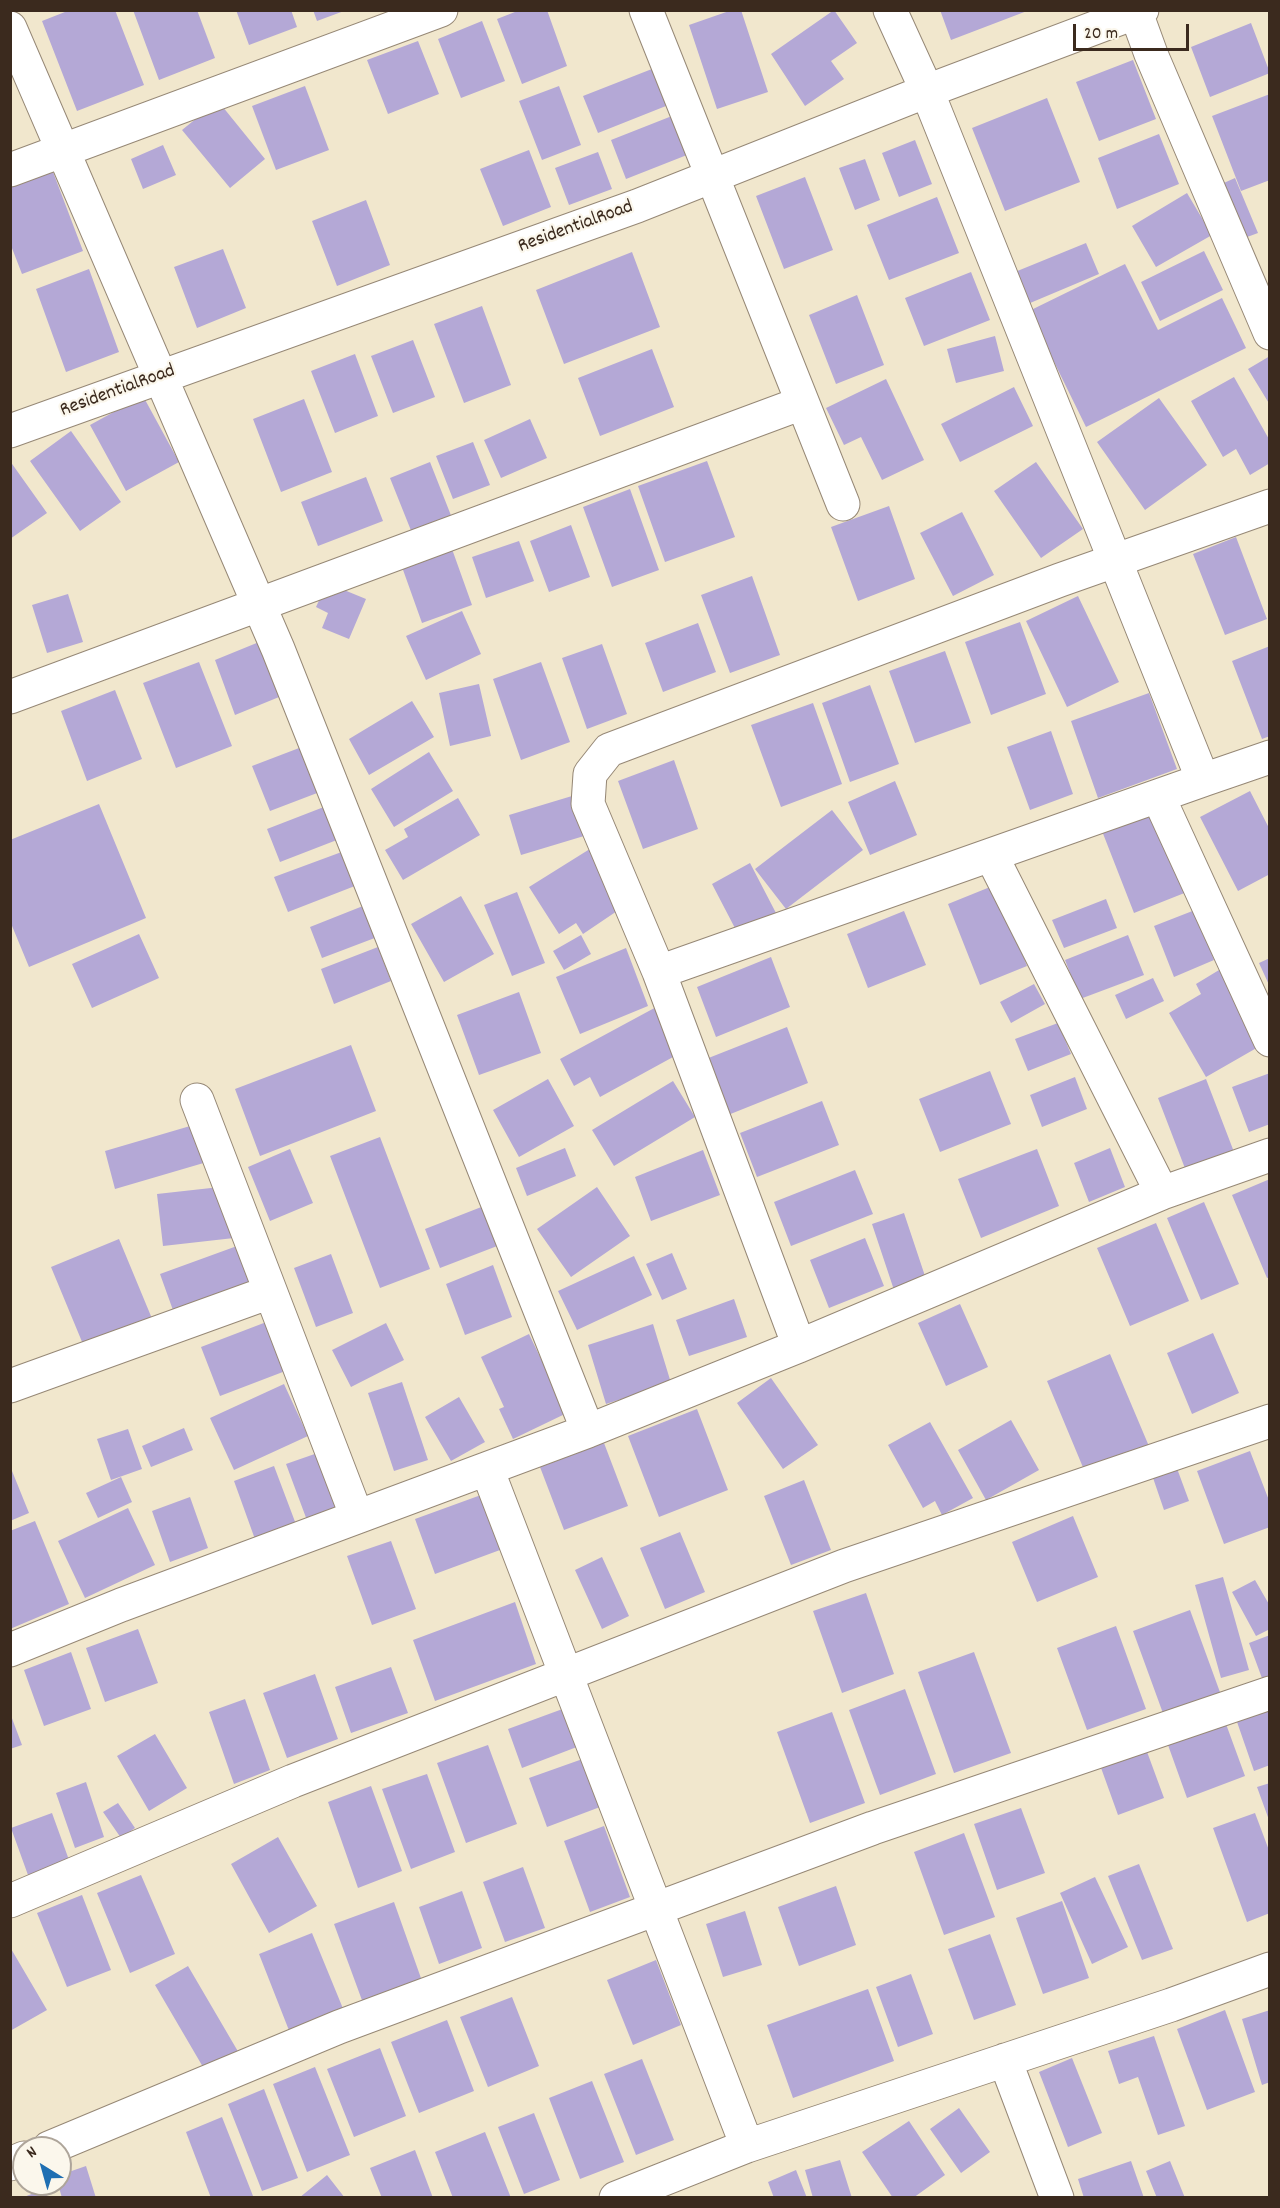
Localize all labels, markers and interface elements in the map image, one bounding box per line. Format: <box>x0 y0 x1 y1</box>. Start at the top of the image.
scale bar <box>1076 12 1192 50</box>
text: 20 m <box>1084 22 1118 47</box>
street label: ResidentialRoad <box>515 196 637 260</box>
street label: ResidentialRoad <box>57 360 179 424</box>
north arrow <box>12 2136 72 2196</box>
text: N <box>22 2141 42 2164</box>

